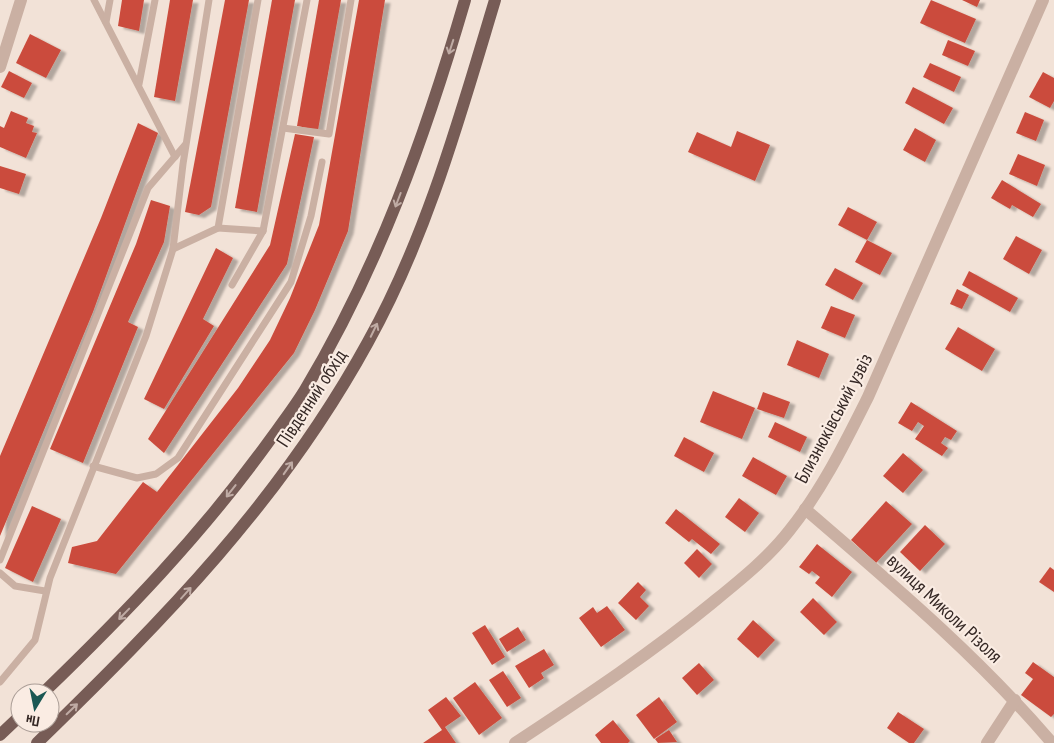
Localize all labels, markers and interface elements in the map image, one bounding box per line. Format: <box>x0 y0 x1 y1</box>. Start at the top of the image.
one-way arrow <box>445 38 455 54</box>
one-way arrow <box>393 192 403 207</box>
one-way arrow <box>370 323 379 338</box>
street label: Південний обхід <box>271 344 352 451</box>
street label: Близнюківський узвіз <box>789 349 877 487</box>
one-way arrow <box>283 461 293 475</box>
one-way arrow <box>225 485 236 498</box>
street label: вулиця Миколи Різоля <box>882 548 1008 668</box>
one-way arrow <box>180 587 192 600</box>
one-way arrow <box>118 607 130 620</box>
north arrow <box>10 683 60 733</box>
one-way arrow <box>65 703 78 715</box>
text: Пн <box>25 711 41 731</box>

